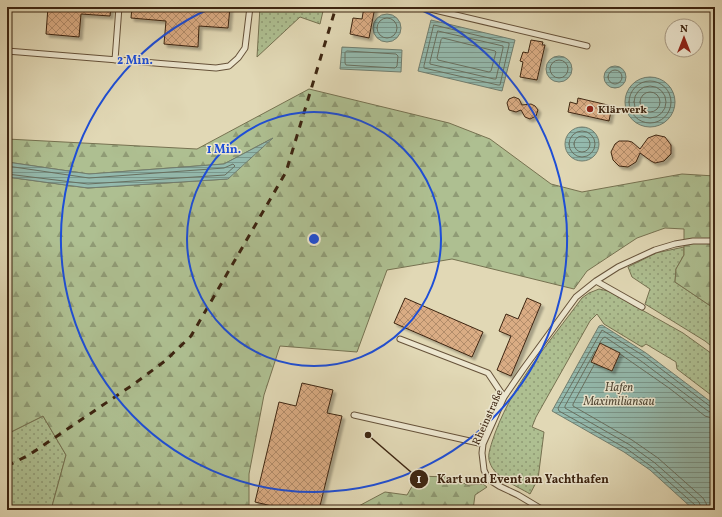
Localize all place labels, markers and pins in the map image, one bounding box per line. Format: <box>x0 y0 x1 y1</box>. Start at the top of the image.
place label: Klärwerk <box>598 103 647 118</box>
marker: Klärwerk <box>585 104 595 114</box>
centre of rings <box>307 232 321 246</box>
callout: Kart und Event am Yachthafen <box>409 467 617 491</box>

